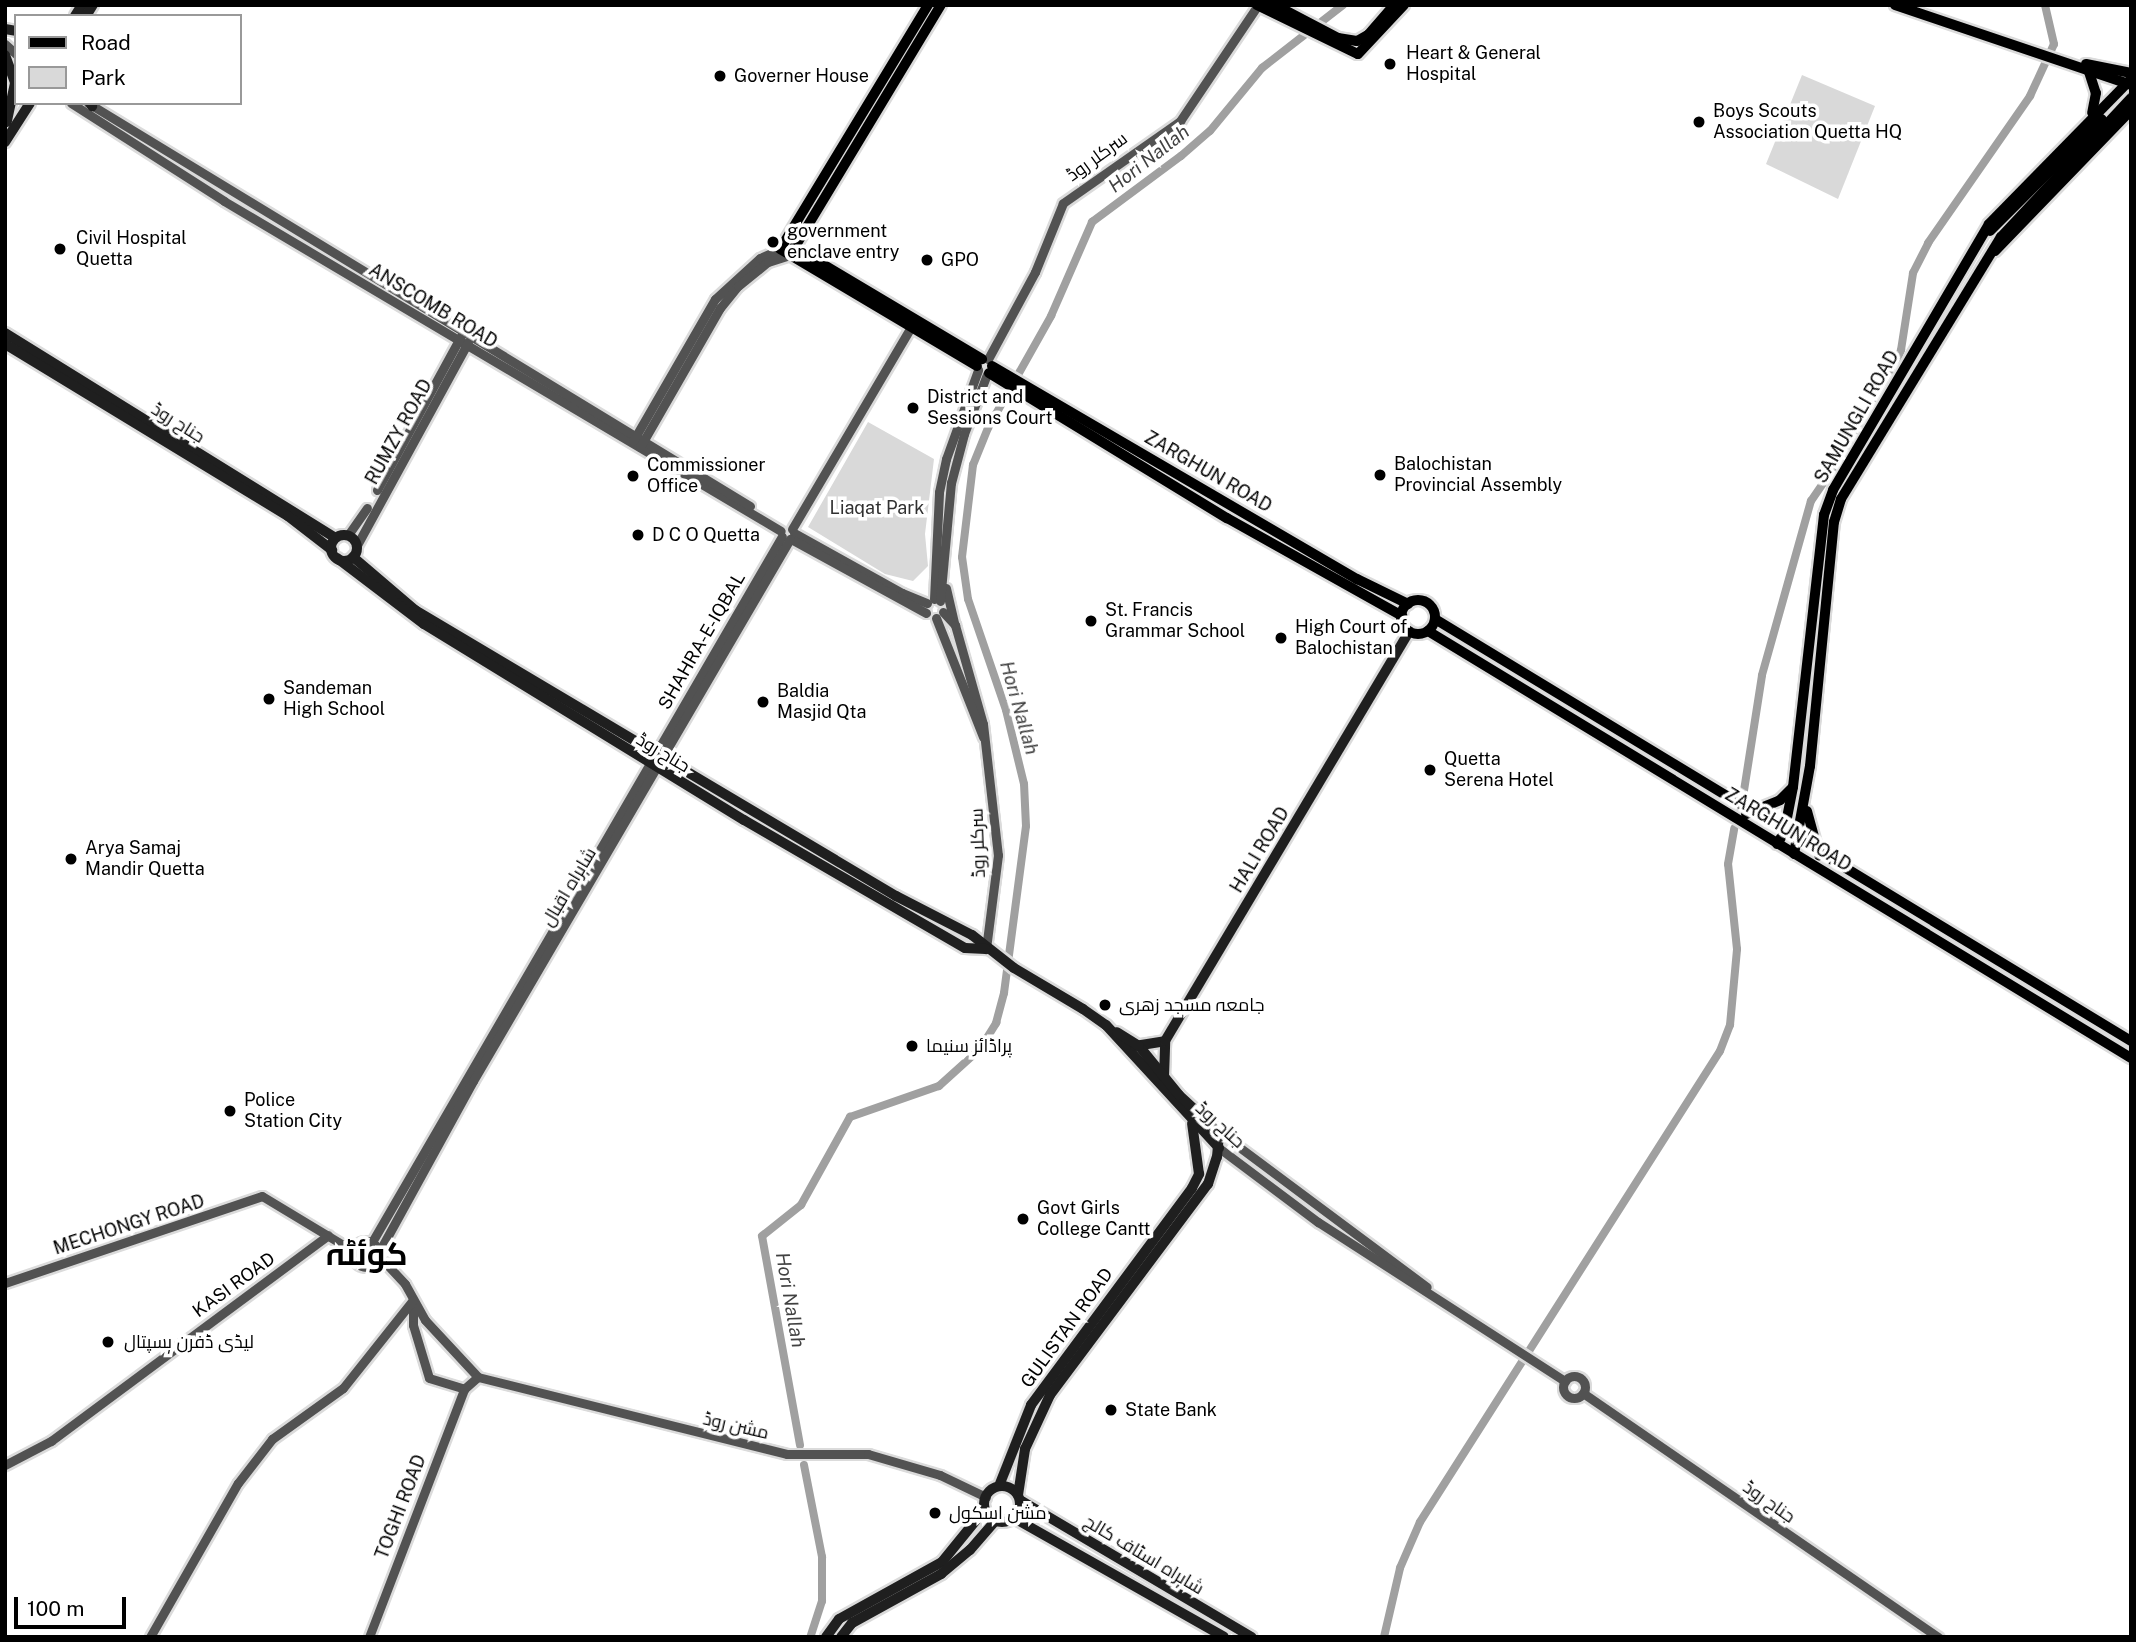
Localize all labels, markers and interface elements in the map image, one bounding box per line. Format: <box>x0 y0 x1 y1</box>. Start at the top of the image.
legend <box>14 14 242 105</box>
text: Road <box>81 30 131 55</box>
place label: Heart & General Hospital <box>1406 43 1541 86</box>
marker: Heart & General Hospital <box>1380 54 1400 74</box>
text: Park <box>81 65 126 90</box>
place label: Governer House <box>734 65 869 87</box>
marker: Governer House <box>712 68 728 84</box>
place label: Boys Scouts Association Quetta HQ <box>1713 101 1902 144</box>
marker: Boys Scouts Association Quetta HQ <box>1691 114 1707 130</box>
water label: Hori Nallah <box>1104 120 1194 198</box>
street label: سرکلر روڈ <box>1062 128 1132 186</box>
place label: government enclave entry <box>787 221 900 264</box>
place label: Civil Hospital Quetta <box>76 228 187 270</box>
marker: government enclave entry <box>765 234 781 250</box>
marker: Civil Hospital Quetta <box>50 239 70 259</box>
place label: GPO <box>941 249 979 271</box>
marker: GPO <box>919 252 935 268</box>
street label: ANSCOMB ROAD <box>365 259 501 353</box>
street label: SAMUNGLI ROAD <box>1810 347 1904 487</box>
street label: RUMZY ROAD <box>361 376 437 488</box>
place label: District and Sessions Court <box>927 387 1053 430</box>
street label: جناح روڈ <box>147 398 209 448</box>
marker: District and Sessions Court <box>905 400 921 416</box>
street label: ZARGHUN ROAD <box>1140 427 1276 517</box>
place label: Balochistan Provincial Assembly <box>1394 454 1562 496</box>
place label: Commissioner Office <box>647 455 766 498</box>
marker: Balochistan Provincial Assembly <box>1372 467 1388 483</box>
marker: Commissioner Office <box>625 468 641 484</box>
park label: Liaqat Park <box>830 497 924 519</box>
place label: D C O Quetta <box>652 524 760 546</box>
marker: D C O Quetta <box>630 527 646 543</box>
street label: SHAHRA-E-IQBAL <box>654 569 750 713</box>
place label: St. Francis Grammar School <box>1105 600 1245 642</box>
marker: St. Francis Grammar School <box>1083 613 1099 629</box>
place label: High Court of Balochistan <box>1295 617 1407 660</box>
marker: High Court of Balochistan <box>1273 630 1289 646</box>
water label: Hori Nallah <box>995 659 1043 757</box>
place label: Sandeman High School <box>283 678 385 720</box>
place label: Baldia Masjid Qta <box>777 681 866 724</box>
marker: Sandeman High School <box>261 691 277 707</box>
marker: Baldia Masjid Qta <box>755 694 771 710</box>
street label: جناح روڈ <box>632 729 694 777</box>
place label: Quetta Serena Hotel <box>1444 749 1554 792</box>
marker: Quetta Serena Hotel <box>1422 762 1438 778</box>
street label: ZARGHUN ROAD <box>1721 784 1855 876</box>
street label: HALI ROAD <box>1226 803 1294 897</box>
street label: سرکلر روڈ <box>966 808 990 878</box>
place label: Arya Samaj Mandir Quetta <box>85 838 205 880</box>
street label: شاہراہ اقبال <box>537 844 601 930</box>
marker: Arya Samaj Mandir Quetta <box>63 851 79 867</box>
place label: جامعہ مسجد زھری <box>1119 994 1265 1016</box>
marker: جامعہ مسجد زھری <box>1097 997 1113 1013</box>
place label: پراڈائز سنیما <box>926 1035 1012 1057</box>
marker: پراڈائز سنیما <box>904 1038 920 1054</box>
place label: Police Station City <box>244 1090 342 1132</box>
street label: جناح روڈ <box>1191 1097 1249 1153</box>
marker: Police Station City <box>222 1103 238 1119</box>
street label: MECHONGY ROAD <box>51 1190 207 1260</box>
place label: Govt Girls College Cantt <box>1037 1198 1151 1240</box>
marker: Govt Girls College Cantt <box>1015 1211 1031 1227</box>
district label: کوئٹہ <box>326 1235 408 1273</box>
street label: KASI ROAD <box>189 1248 279 1322</box>
water label: Hori Nallah <box>770 1251 810 1349</box>
street label: GULISTAN ROAD <box>1016 1264 1118 1392</box>
place label: لیڈی ڈفرن ہسپتال <box>124 1331 254 1353</box>
marker: لیڈی ڈفرن ہسپتال <box>98 1332 118 1352</box>
place label: State Bank <box>1125 1399 1217 1421</box>
marker: State Bank <box>1103 1402 1119 1418</box>
street label: مشن روڈ <box>701 1408 771 1444</box>
street label: TOGHI ROAD <box>371 1452 431 1562</box>
street label: جناح روڈ <box>1739 1476 1799 1528</box>
place label: مشن اسکول <box>949 1502 1047 1524</box>
marker: مشن اسکول <box>927 1505 943 1521</box>
street label: شاہراہ اسٹاف کالج <box>1080 1511 1208 1599</box>
scale bar <box>18 1582 130 1626</box>
text: 100 m <box>27 1596 84 1621</box>

